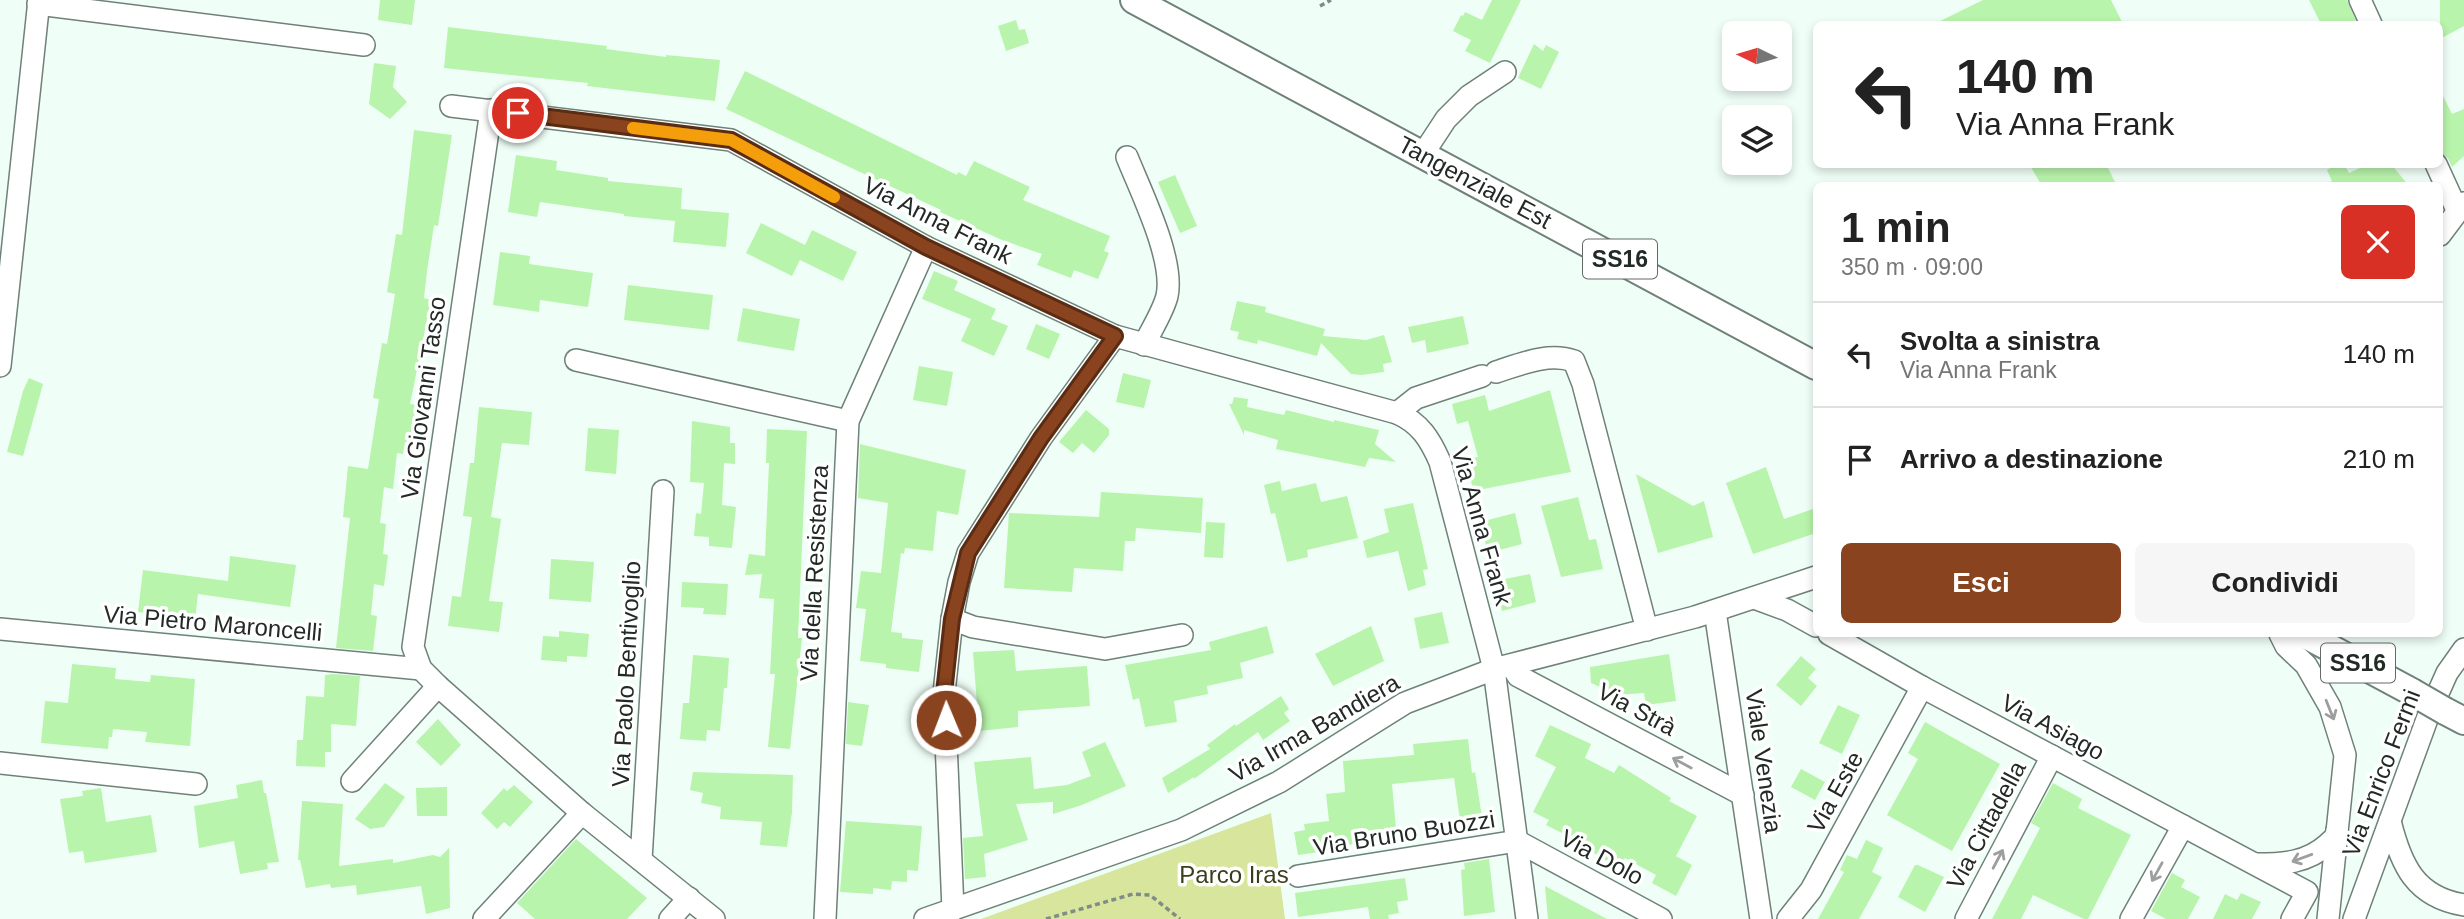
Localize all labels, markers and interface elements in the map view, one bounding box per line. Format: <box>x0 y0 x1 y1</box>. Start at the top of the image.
north arrow <box>1722 21 1792 91</box>
map controls <box>1722 21 1792 175</box>
icon: left <box>1841 49 1932 140</box>
text: 140 m <box>1956 49 2095 103</box>
pin <box>488 83 548 143</box>
icon: arrive <box>499 94 537 132</box>
button: layers <box>1722 105 1792 175</box>
text: Via Anna Frank <box>1956 106 2174 142</box>
street label: Tangenziale Est <box>1394 130 1556 234</box>
street label: Via Anna Frank <box>859 171 1018 270</box>
text: 1 min <box>1841 204 1951 251</box>
button: close <box>2341 205 2415 279</box>
road number: SS16 <box>1583 240 1657 278</box>
text: 350 m · 09:00 <box>1841 254 1983 280</box>
street label: Via Giovanni Tasso <box>395 295 451 501</box>
text: Svolta a sinistra <box>1900 326 2099 356</box>
icon: left <box>1841 336 1879 374</box>
text: 140 m <box>2343 339 2415 369</box>
text: Via Anna Frank <box>1900 357 2057 383</box>
icon: arrive <box>1841 441 1879 479</box>
street label: Via Anna Frank <box>1446 444 1518 609</box>
text: Arrivo a destinazione <box>1900 444 2163 474</box>
text: 210 m <box>2343 444 2415 474</box>
street label: Via della Resistenza <box>795 463 833 682</box>
button: Esci <box>1841 543 2121 623</box>
button: Condividi <box>2135 543 2415 623</box>
street label: Via Paolo Bentivoglio <box>607 560 645 788</box>
street label: Via Pietro Maroncelli <box>102 600 324 646</box>
road number: SS16 <box>2321 643 2395 682</box>
street label: Via Irma Bandiera <box>1224 668 1404 788</box>
street label: Via Strà <box>1593 677 1681 741</box>
position arrow <box>909 683 983 757</box>
street label: Via Enrico Fermi <box>2337 686 2425 860</box>
street label: Viale Venezia <box>1741 687 1788 835</box>
street label: Via Asiago <box>1997 689 2109 765</box>
one-way arrow <box>2324 699 2337 720</box>
street label: Via Este <box>1802 747 1868 837</box>
one-way arrow <box>1672 756 1693 769</box>
street label: Via Cittadella <box>1941 756 2031 894</box>
street label: Via Bruno Buozzi <box>1311 805 1497 861</box>
street label: Via Dolo <box>1556 824 1648 890</box>
one-way arrow <box>1991 849 2005 869</box>
one-way arrow <box>2292 853 2314 865</box>
park label: Parco Iras <box>1179 861 1289 888</box>
one-way arrow <box>2150 862 2164 882</box>

